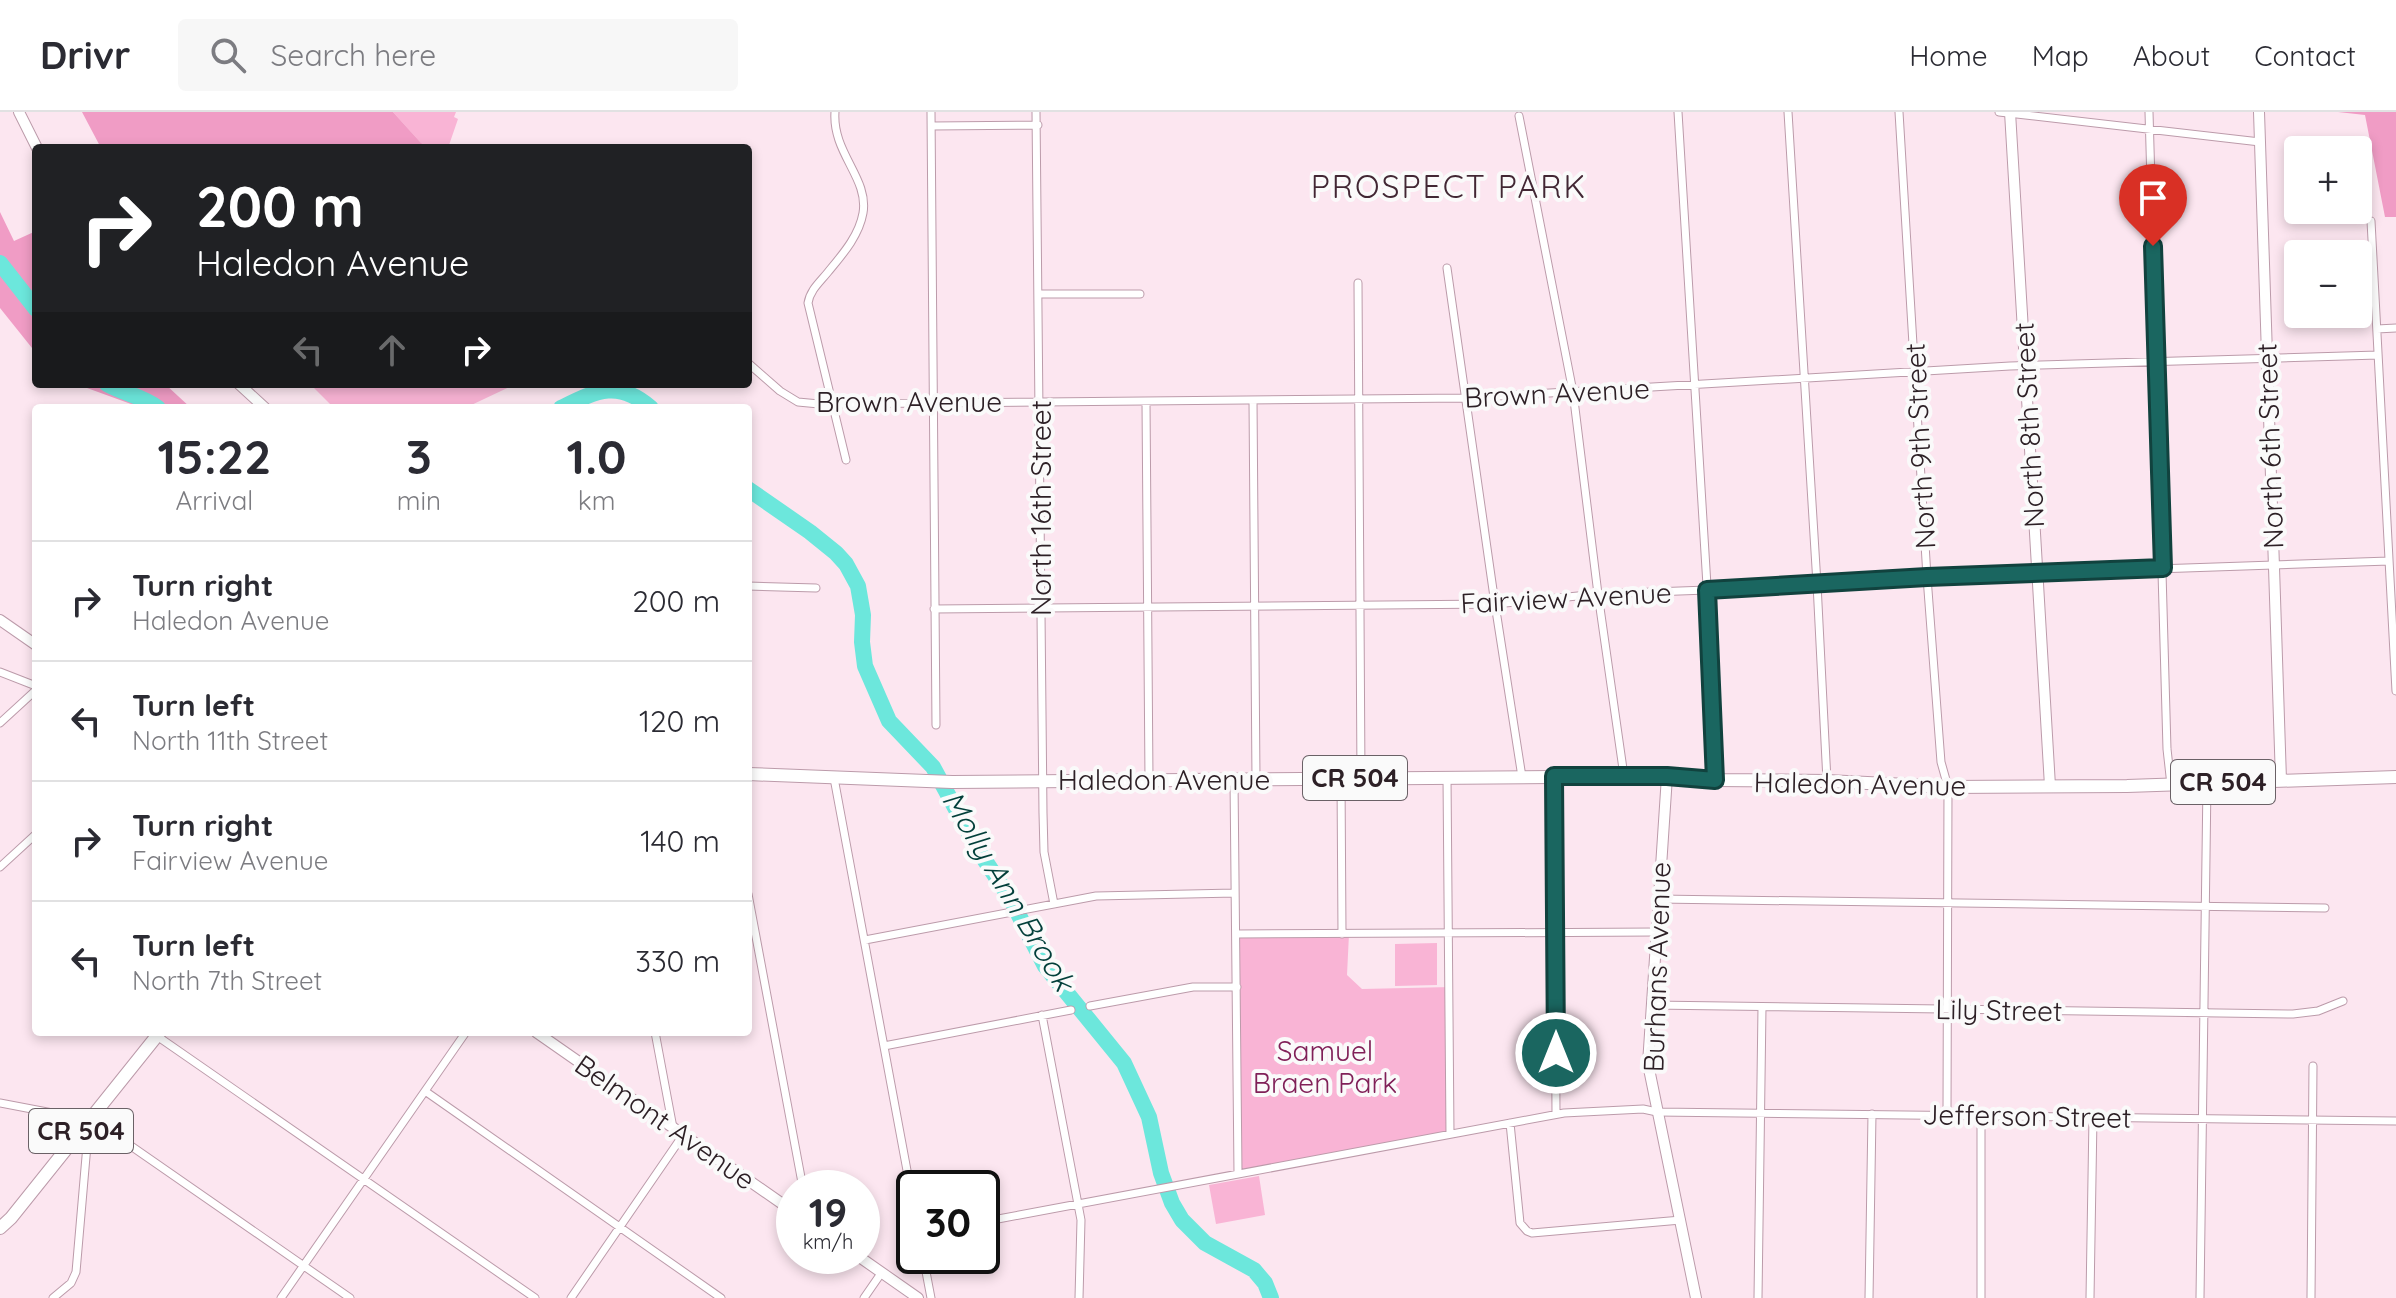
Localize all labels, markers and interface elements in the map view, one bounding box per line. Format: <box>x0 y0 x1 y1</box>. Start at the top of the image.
search box <box>178 19 738 91</box>
text: Drivr <box>40 31 130 79</box>
icon: search <box>206 33 250 77</box>
text: Search here <box>270 36 436 74</box>
text: Home <box>1909 38 1988 73</box>
text: Map <box>2032 38 2089 73</box>
text: About <box>2133 38 2210 73</box>
text: Contact <box>2254 38 2356 73</box>
map controls <box>2284 136 2372 328</box>
button: + <box>2284 136 2372 224</box>
pin <box>2119 164 2187 246</box>
district label: PROSPECT PARK <box>1311 166 1587 206</box>
text: 200 m <box>196 171 364 241</box>
icon: right <box>64 176 168 280</box>
icon: arrive <box>2131 176 2175 220</box>
text: Haledon Avenue <box>196 240 469 285</box>
button: − <box>2284 240 2372 328</box>
street label: North 8th Street <box>2006 321 2051 529</box>
icon: left <box>286 328 330 372</box>
icon: ahead <box>370 328 414 372</box>
icon: right <box>454 328 498 372</box>
street label: North 9th Street <box>1897 342 1942 550</box>
street label: North 6th Street <box>2248 343 2291 549</box>
street label: Brown Avenue <box>1463 370 1651 415</box>
street label: Brown Avenue <box>816 384 1002 419</box>
street label: North 16th Street <box>1023 400 1058 616</box>
text: 15:22 <box>157 426 271 486</box>
text: 3 <box>406 426 432 486</box>
text: 1.0 <box>567 426 627 486</box>
text: Arrival <box>175 484 253 517</box>
text: min <box>397 484 441 517</box>
text: km <box>578 484 615 517</box>
text: Turn right <box>132 566 273 604</box>
street label: Fairview Avenue <box>1459 574 1673 621</box>
icon: right <box>64 579 108 623</box>
text: 200 m <box>632 582 720 620</box>
text: Haledon Avenue <box>132 604 329 637</box>
text: Turn left <box>132 686 255 724</box>
icon: left <box>64 699 108 743</box>
text: 120 m <box>639 702 720 740</box>
text: North 11th Street <box>132 724 328 757</box>
road number: CR 504 <box>1303 756 1407 800</box>
road number: CR 504 <box>2171 760 2275 804</box>
street label: Haledon Avenue <box>1058 762 1270 797</box>
street label: Haledon Avenue <box>1753 764 1967 803</box>
water label: Molly Ann Brook <box>934 784 1085 1000</box>
text: Turn right <box>132 806 273 844</box>
icon: right <box>64 819 108 863</box>
text: 140 m <box>640 822 720 860</box>
text: Fairview Avenue <box>132 844 328 877</box>
street label: Burhans Avenue <box>1635 861 1678 1073</box>
text: Turn left <box>132 926 255 964</box>
icon: left <box>64 939 108 983</box>
text: 330 m <box>635 942 720 980</box>
text: North 7th Street <box>132 964 322 997</box>
street label: Lily Street <box>1935 991 2063 1028</box>
position arrow <box>1514 1011 1598 1095</box>
park label: Samuel Braen Park <box>1253 1033 1397 1100</box>
street label: Belmont Avenue <box>568 1046 762 1197</box>
street label: Jefferson Street <box>1922 1096 2132 1135</box>
road number: CR 504 <box>29 1109 133 1153</box>
speed limit sign: 30 <box>896 1170 1000 1274</box>
text: 19 <box>809 1187 847 1237</box>
text: km/h <box>803 1229 853 1254</box>

